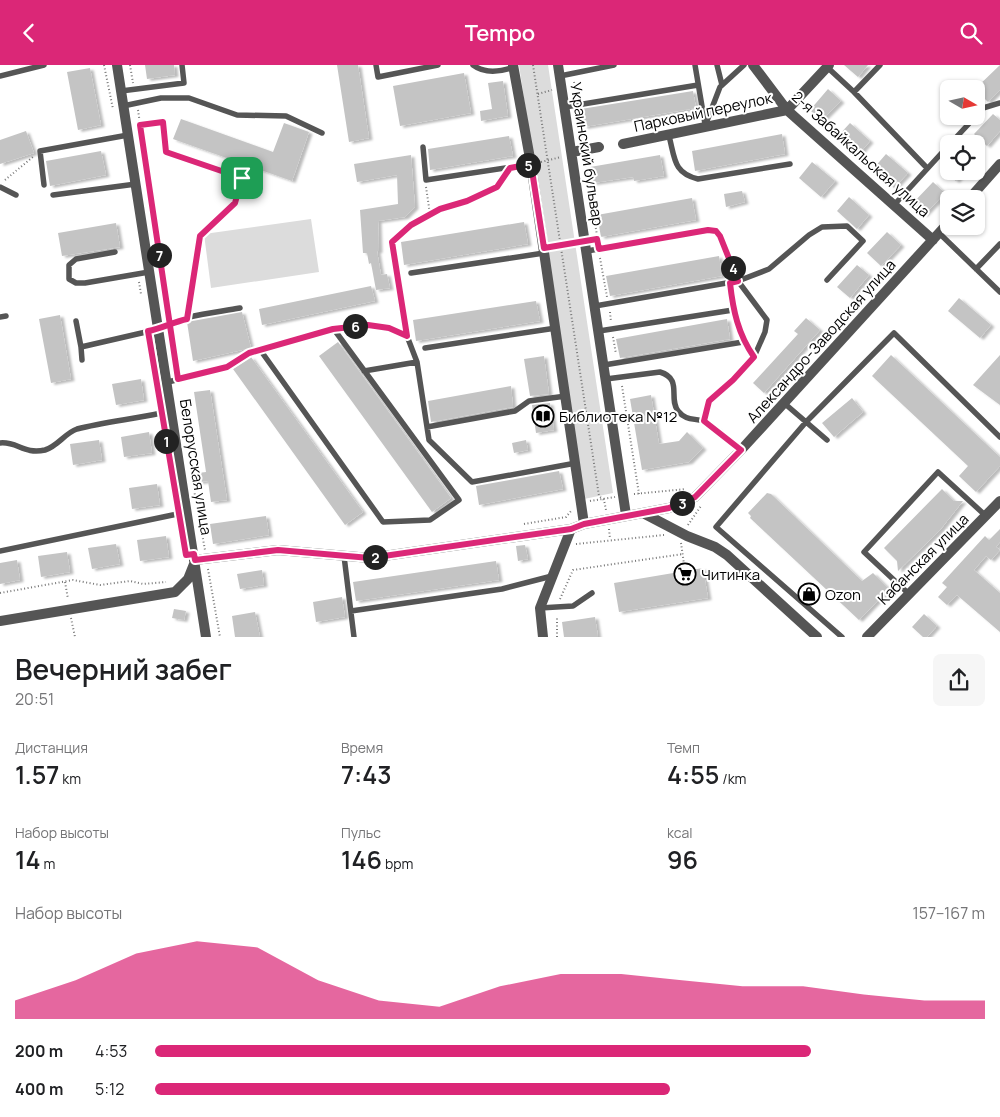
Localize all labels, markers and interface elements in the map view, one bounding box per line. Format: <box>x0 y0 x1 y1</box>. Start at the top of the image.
text: Tempo <box>465 18 535 48</box>
icon: back <box>15 19 43 47</box>
icon: search <box>957 19 985 47</box>
north arrow <box>940 80 985 125</box>
map controls <box>940 80 985 235</box>
street label: Украинский бульвар <box>565 81 609 227</box>
street label: 2-я Забайкальская улица <box>787 86 935 222</box>
street label: Парковый переулок <box>632 87 775 137</box>
button: locate <box>940 135 985 180</box>
pin: 5 <box>516 153 540 177</box>
text: 5 <box>524 156 533 175</box>
pin <box>221 157 263 199</box>
icon: arrive <box>228 164 256 192</box>
button: layers <box>940 190 985 235</box>
pin: 7 <box>146 243 172 267</box>
text: 7 <box>156 246 163 265</box>
pin: 4 <box>720 255 746 281</box>
street label: Александро-Заводская улица <box>742 255 900 427</box>
text: 4 <box>729 259 738 278</box>
pin: 6 <box>342 313 368 339</box>
text: 6 <box>351 317 360 336</box>
street label: Белорусская улица <box>175 398 217 536</box>
library icon: Библиотека №12 <box>531 404 555 428</box>
place label: Библиотека №12 <box>559 406 677 427</box>
pin: 1 <box>154 429 178 453</box>
text: 1 <box>163 432 170 451</box>
pin: 3 <box>670 491 694 515</box>
text: 3 <box>678 494 687 513</box>
street label: Кабанская улица <box>873 509 973 609</box>
pin: 2 <box>362 545 388 569</box>
text: 2 <box>371 548 380 567</box>
supermarket icon: Читинка <box>673 562 697 586</box>
place label: Читинка <box>701 564 760 585</box>
shop icon: Ozon <box>797 582 821 606</box>
place label: Ozon <box>825 584 861 605</box>
text: Вечерний забег <box>15 650 232 688</box>
button: share <box>933 654 985 706</box>
text: 20:51 <box>15 688 54 710</box>
text: Дистанция <box>15 738 88 757</box>
text: Время <box>341 738 383 757</box>
text: Темп <box>667 738 700 757</box>
text: 1.57 <box>15 757 59 792</box>
text: 7:43 <box>341 757 392 792</box>
text: 4:55 <box>667 757 719 792</box>
text: km <box>59 769 81 788</box>
text: /km <box>719 769 747 788</box>
text: Набор высоты <box>15 823 109 842</box>
text: Пульс <box>341 823 381 842</box>
text: kcal <box>667 823 693 842</box>
text: 14 <box>15 842 41 877</box>
text: 146 <box>341 842 382 877</box>
text: 96 <box>667 842 698 877</box>
text: m <box>41 854 55 873</box>
text: bpm <box>382 854 413 873</box>
text: Набор высоты <box>15 902 122 924</box>
text: 157–167 m <box>912 902 985 924</box>
text: 200 m <box>15 1040 63 1062</box>
text: 4:53 <box>95 1040 127 1062</box>
text: 400 m <box>15 1078 63 1100</box>
text: 5:12 <box>95 1078 124 1100</box>

